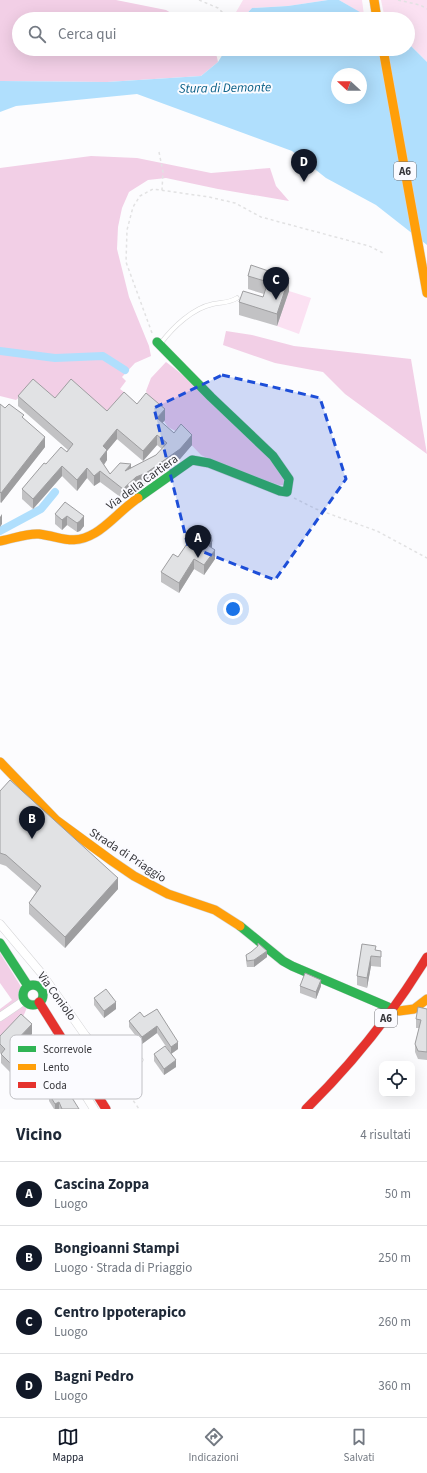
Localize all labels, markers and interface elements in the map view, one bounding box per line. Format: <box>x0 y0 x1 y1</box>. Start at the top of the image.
search box <box>12 12 415 56</box>
icon: search <box>26 23 48 45</box>
text: Cerca qui <box>58 24 117 45</box>
north arrow <box>331 68 367 104</box>
water label: Stura di Demonte <box>179 78 271 98</box>
pin: D <box>291 149 317 182</box>
road number: A6 <box>394 162 416 180</box>
pin: C <box>263 267 289 300</box>
street label: Via della Cartiera <box>103 451 182 514</box>
pin: A <box>185 525 211 558</box>
your location <box>223 599 243 619</box>
pin: B <box>19 806 45 839</box>
street label: Strada di Priaggio <box>86 824 170 887</box>
street label: Via Coniolo <box>33 968 80 1024</box>
road number: A6 <box>375 1009 397 1027</box>
legend <box>10 1035 142 1099</box>
text: Scorrevole <box>43 1042 93 1057</box>
text: Lento <box>43 1060 69 1075</box>
map controls <box>379 1061 415 1097</box>
button: locate <box>379 1061 415 1097</box>
text: Coda <box>43 1078 67 1093</box>
text: Vicino <box>16 1123 62 1147</box>
text: 4 risultati <box>360 1126 411 1144</box>
text: Cascina Zoppa <box>54 1174 149 1195</box>
text: A <box>25 1185 33 1203</box>
text: 50 m <box>385 1185 411 1203</box>
text: Luogo <box>54 1195 88 1213</box>
text: Bongioanni Stampi <box>54 1238 179 1259</box>
text: B <box>25 1249 33 1267</box>
text: 250 m <box>378 1249 411 1267</box>
text: Luogo · Strada di Priaggio <box>54 1259 192 1277</box>
text: Centro Ippoterapico <box>54 1302 186 1323</box>
text: C <box>25 1313 33 1331</box>
text: 260 m <box>378 1313 411 1331</box>
text: Luogo <box>54 1323 88 1341</box>
text: Bagni Pedro <box>54 1366 134 1387</box>
text: D <box>25 1377 33 1395</box>
text: 360 m <box>378 1377 411 1395</box>
text: Luogo <box>54 1387 88 1405</box>
tab: Mappa <box>52 1426 84 1465</box>
tab: Indicazioni <box>188 1426 239 1465</box>
tab: Salvati <box>344 1426 375 1465</box>

